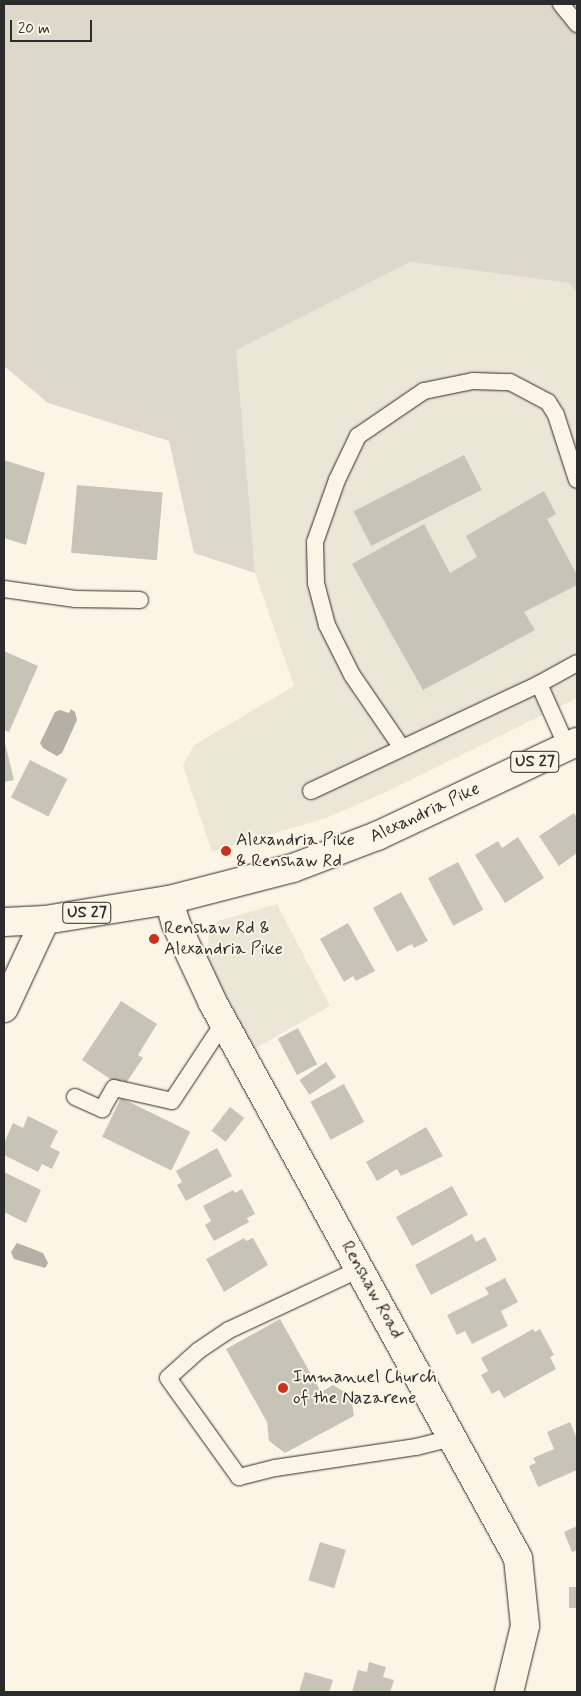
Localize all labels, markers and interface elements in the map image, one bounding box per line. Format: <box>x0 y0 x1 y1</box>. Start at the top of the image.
scale bar <box>12 10 95 42</box>
text: 20 m <box>18 19 50 39</box>
road number: US 27 <box>510 749 560 776</box>
street label: Alexandria Pike <box>367 778 483 848</box>
place label: Alexandria Pike & Renshaw Rd <box>236 830 355 872</box>
marker: Alexandria Pike & Renshaw Rd <box>220 845 232 857</box>
road number: US 27 <box>62 900 112 926</box>
place label: Renshaw Rd & Alexandria Pike <box>164 918 283 961</box>
marker: Renshaw Rd & Alexandria Pike <box>148 933 160 945</box>
street label: Renshaw Road <box>337 1238 407 1342</box>
place label: Immanuel Church of the Nazarene <box>293 1367 441 1410</box>
marker: Immanuel Church of the Nazarene <box>277 1382 289 1394</box>

